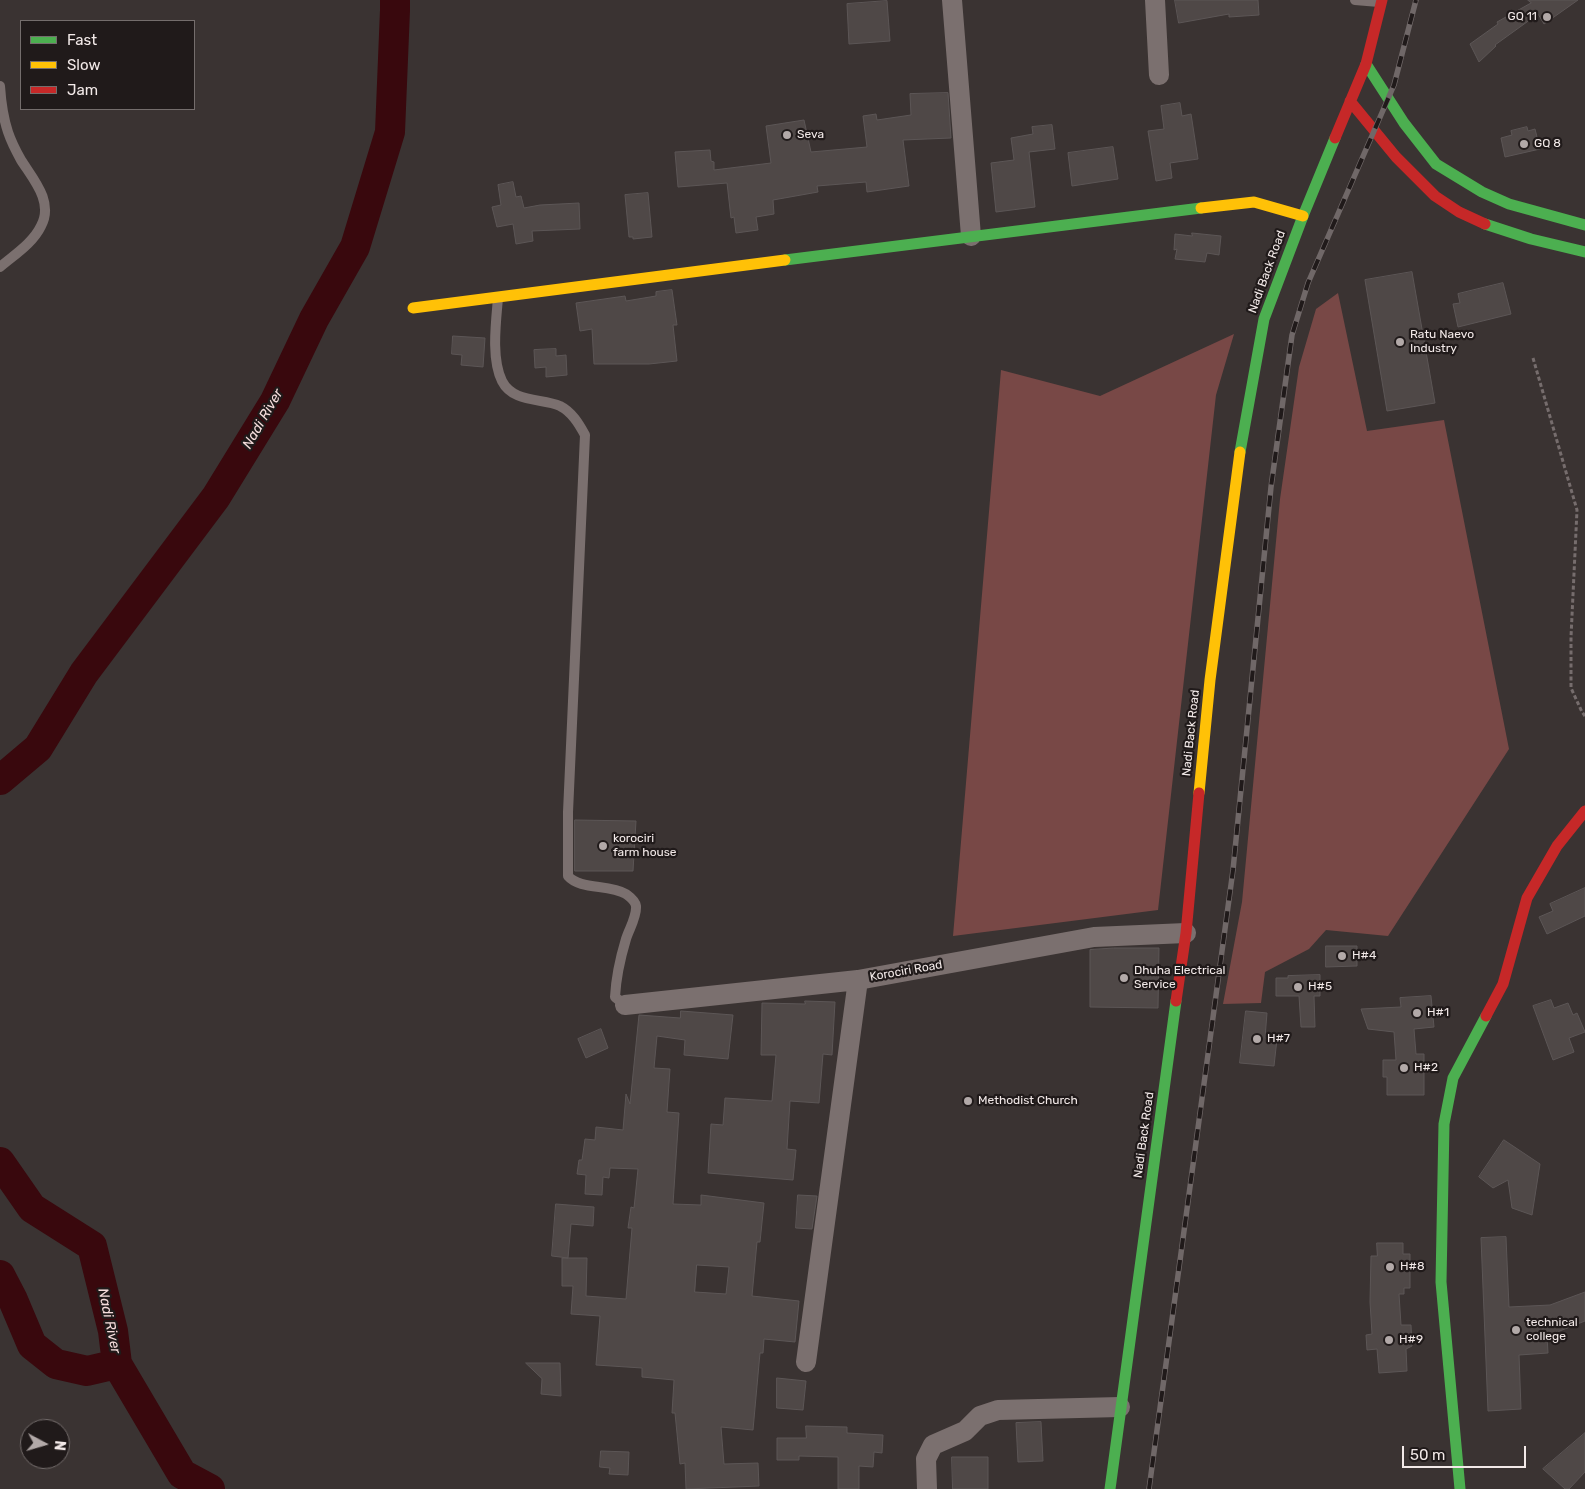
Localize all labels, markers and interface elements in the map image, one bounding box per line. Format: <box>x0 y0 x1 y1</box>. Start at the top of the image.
place label: GQ 11 <box>1507 10 1537 24</box>
marker: GQ 11 <box>1541 11 1553 23</box>
legend <box>20 20 195 110</box>
text: Fast <box>67 31 97 49</box>
text: Slow <box>67 56 100 74</box>
text: Jam <box>67 81 98 99</box>
place label: Seva <box>797 128 824 142</box>
marker: Seva <box>781 129 793 141</box>
place label: GQ 8 <box>1534 137 1561 151</box>
marker: GQ 8 <box>1518 138 1530 150</box>
street label: Nadi Back Road <box>1245 229 1289 315</box>
place label: Ratu Naevo Industry <box>1410 328 1474 356</box>
marker: Ratu Naevo Industry <box>1394 336 1406 348</box>
water label: Nadi River <box>239 386 287 452</box>
street label: Nadi Back Road <box>1179 689 1203 777</box>
place label: korociri farm house <box>613 832 677 860</box>
marker: korociri farm house <box>597 840 609 852</box>
place label: H#4 <box>1352 949 1376 963</box>
marker: H#4 <box>1336 950 1348 962</box>
street label: Korociri Road <box>869 958 943 984</box>
place label: Dhuha Electrical Service <box>1134 964 1226 992</box>
marker: Dhuha Electrical Service <box>1118 972 1130 984</box>
place label: H#5 <box>1308 980 1332 994</box>
marker: H#5 <box>1292 981 1304 993</box>
place label: H#1 <box>1427 1006 1449 1020</box>
marker: H#1 <box>1411 1007 1423 1019</box>
place label: H#7 <box>1267 1032 1290 1046</box>
marker: H#7 <box>1251 1033 1263 1045</box>
place label: H#2 <box>1414 1061 1438 1075</box>
marker: H#2 <box>1398 1062 1410 1074</box>
street label: Nadi Back Road <box>1131 1091 1157 1179</box>
place label: Methodist Church <box>978 1094 1078 1108</box>
marker: Methodist Church <box>962 1095 974 1107</box>
place label: H#8 <box>1400 1260 1425 1274</box>
marker: H#8 <box>1384 1261 1396 1273</box>
water label: Nadi River <box>94 1287 124 1355</box>
place label: technical college <box>1526 1316 1578 1344</box>
marker: technical college <box>1510 1324 1522 1336</box>
place label: H#9 <box>1399 1333 1423 1347</box>
marker: H#9 <box>1383 1334 1395 1346</box>
north arrow <box>20 1419 70 1469</box>
scale bar <box>1405 1436 1529 1468</box>
text: N <box>50 1440 68 1451</box>
text: 50 m <box>1410 1446 1445 1464</box>

